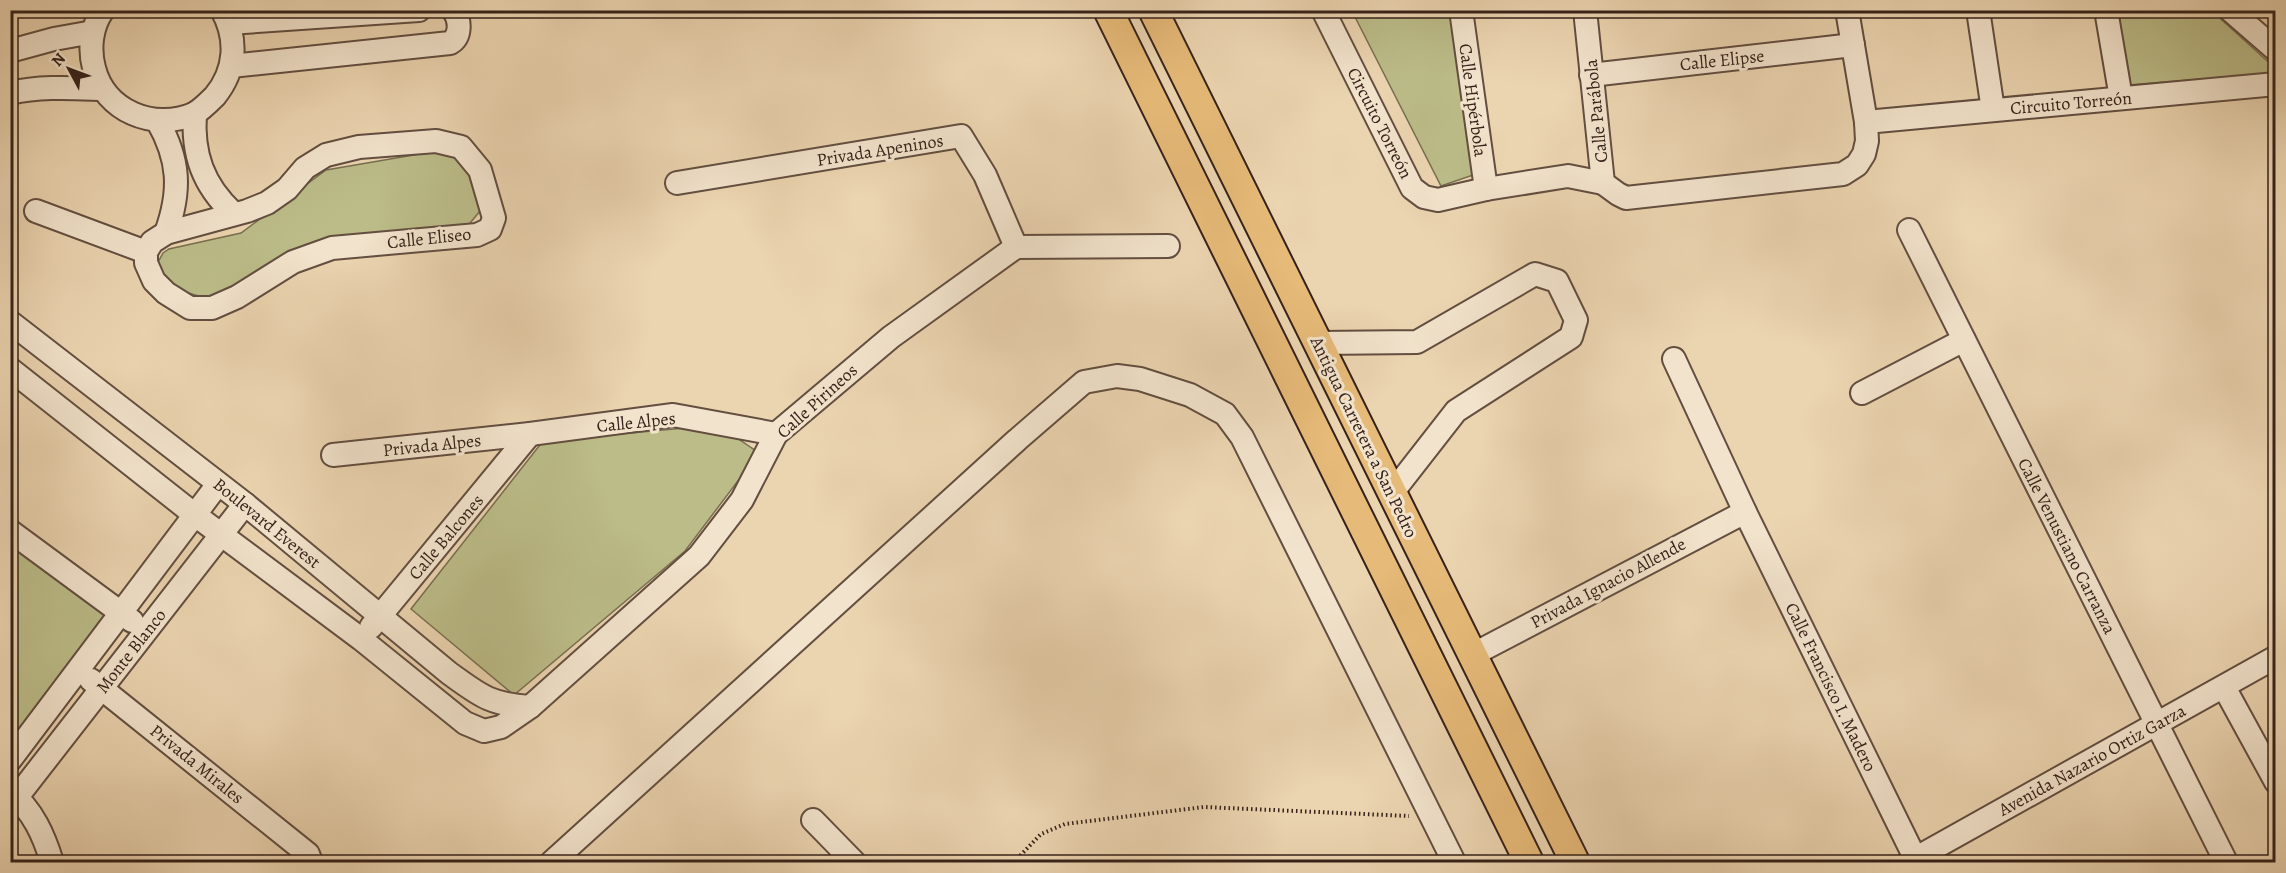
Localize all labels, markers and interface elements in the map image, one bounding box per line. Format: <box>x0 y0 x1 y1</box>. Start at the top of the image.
north arrow <box>39 39 99 99</box>
street label: Calle Hipérbola <box>1453 42 1493 159</box>
street label: Calle Elipse <box>1678 44 1766 76</box>
text: N <box>46 48 71 71</box>
street label: Calle Parábola <box>1579 57 1613 164</box>
street label: Circuito Torreón <box>1342 63 1418 183</box>
street label: Circuito Torreón <box>2009 86 2133 120</box>
street label: Privada Apeninos <box>815 128 945 172</box>
street label: Calle Eliseo <box>386 222 472 254</box>
street label: Antigua Carretera a San Pedro <box>1304 331 1423 542</box>
street label: Calle Pirineos <box>771 358 863 444</box>
street label: Calle Alpes <box>595 406 677 438</box>
street label: Privada Alpes <box>382 428 482 462</box>
street label: Calle Venustiano Carranza <box>2012 454 2122 639</box>
street label: Boulevard Everest <box>208 472 326 574</box>
street label: Calle Balcones <box>403 489 489 585</box>
street label: Privada Ignacio Allende <box>1526 532 1690 634</box>
street label: Calle Francisco I. Madero <box>1780 598 1882 776</box>
street label: Monte Blanco <box>90 604 172 698</box>
street label: Avenida Nazario Ortiz Garza <box>1993 698 2190 822</box>
street label: Privada Mirales <box>145 719 249 809</box>

